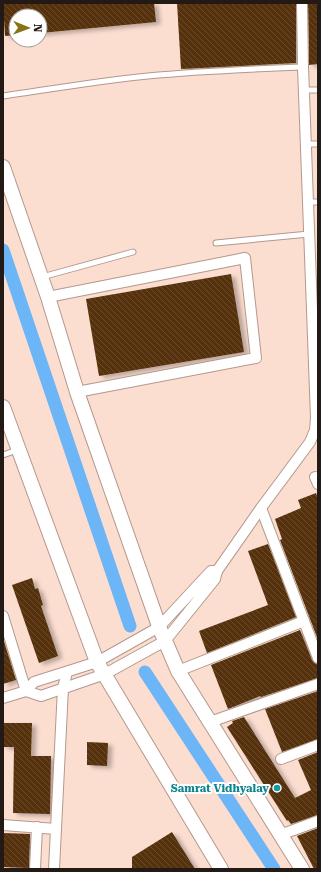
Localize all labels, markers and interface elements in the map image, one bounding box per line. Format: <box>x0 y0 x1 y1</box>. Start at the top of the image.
north arrow <box>8 8 48 48</box>
text: N <box>31 24 44 33</box>
place label: Samrat Vidhyalay <box>171 782 269 795</box>
marker: Samrat Vidhyalay <box>272 783 282 793</box>

